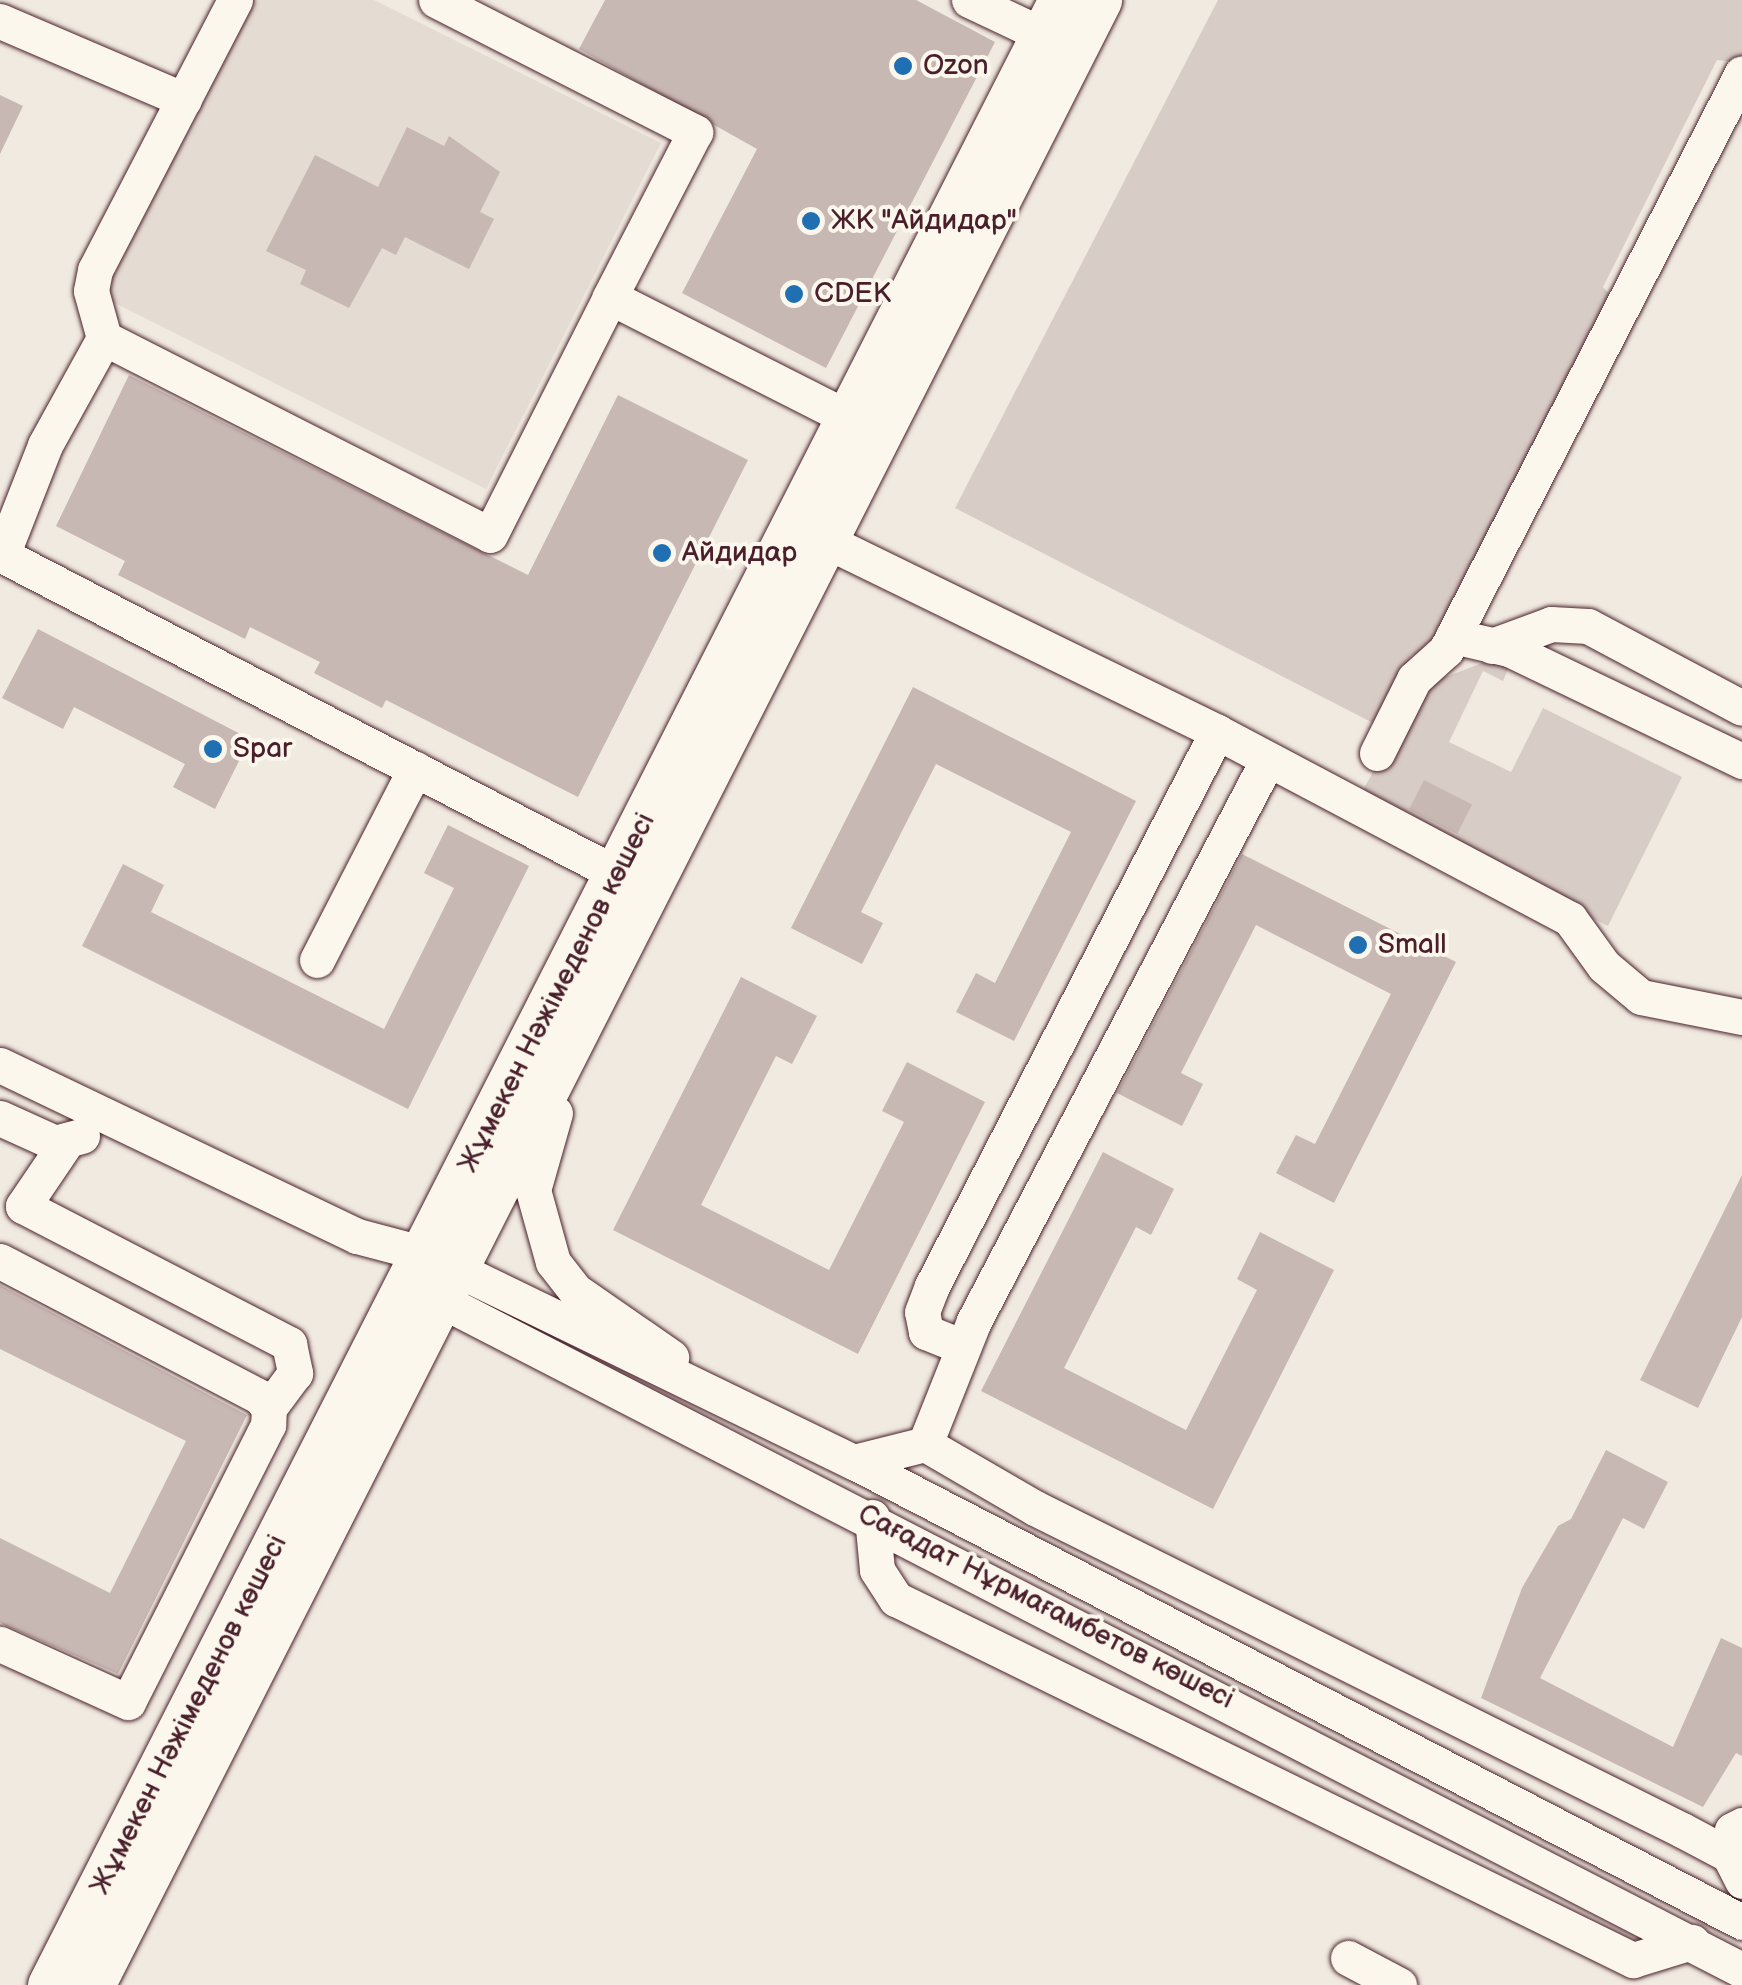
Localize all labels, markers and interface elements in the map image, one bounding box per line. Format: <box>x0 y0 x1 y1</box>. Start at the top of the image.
place label: Ozon <box>923 49 989 83</box>
marker: Ozon <box>892 55 914 77</box>
place label: ЖК "Айдидар" <box>831 204 1017 238</box>
marker: ЖК "Айдидар" <box>800 210 822 232</box>
place label: CDEK <box>814 277 891 311</box>
marker: CDEK <box>783 283 805 305</box>
place label: Айдидар <box>682 536 797 570</box>
marker: Айдидар <box>651 542 673 564</box>
place label: Spar <box>233 732 292 766</box>
marker: Spar <box>202 738 224 760</box>
street label: Жұмекен Нәжімеденов көшесі <box>451 808 663 1178</box>
place label: Small <box>1378 928 1446 962</box>
marker: Small <box>1347 934 1369 956</box>
street label: Сағадат Нұрмағамбетов көшесі <box>853 1497 1239 1717</box>
street label: Жұмекен Нәжімеденов көшесі <box>83 1530 295 1900</box>

